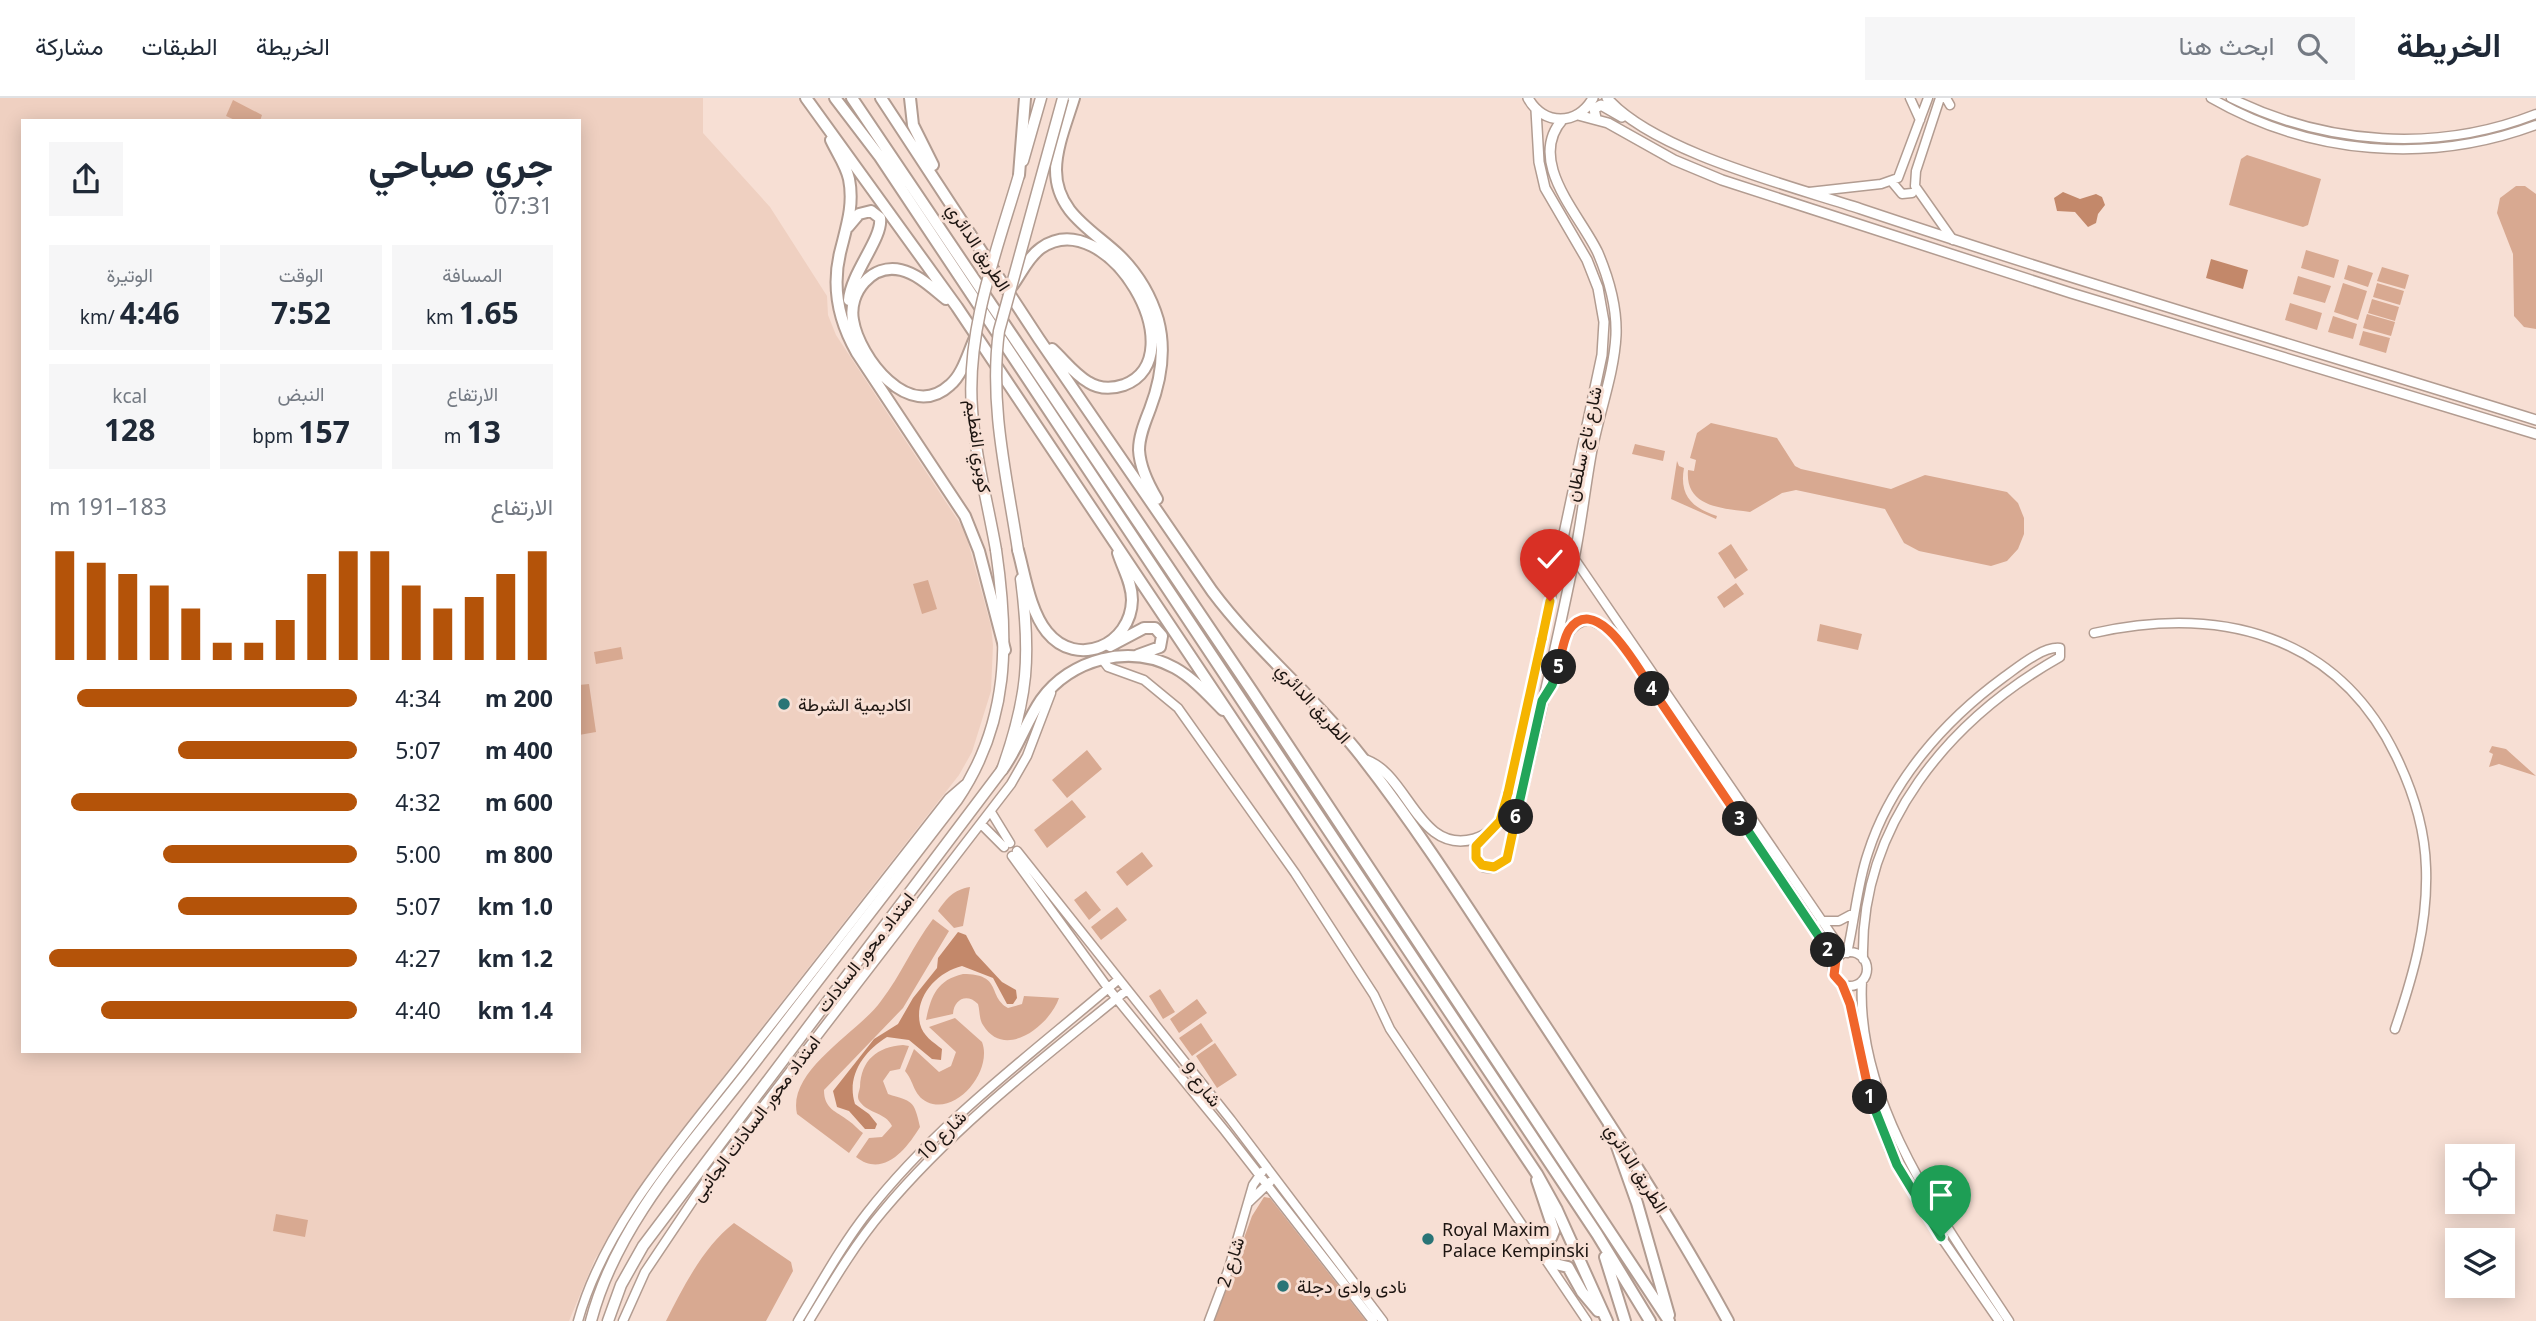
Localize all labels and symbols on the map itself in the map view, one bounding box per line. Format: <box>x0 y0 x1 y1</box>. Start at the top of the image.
street label: الطريق الدائري <box>938 198 1017 298</box>
street label: شارع تاج سلطان <box>1559 384 1608 504</box>
street label: كوبري الفطيم <box>957 398 997 495</box>
pin <box>1520 529 1580 601</box>
pin: 5 <box>1542 650 1576 684</box>
street label: الطريق الدائري <box>1268 657 1357 751</box>
pin: 4 <box>1634 672 1670 706</box>
place label: اكاديمية الشرطة <box>798 692 911 716</box>
marker: اكاديمية الشرطة <box>776 696 792 712</box>
pin: 6 <box>1498 800 1534 834</box>
pin: 3 <box>1722 802 1758 836</box>
street label: امتداد محور السادات <box>811 887 919 1017</box>
pin: 2 <box>1811 932 1846 968</box>
street label: امتداد محور السادات الجانبى <box>685 1030 825 1206</box>
street label: شارع 9 <box>1176 1057 1227 1112</box>
pin: 1 <box>1853 1080 1888 1114</box>
street label: شارع 10 <box>911 1105 972 1166</box>
street label: الطريق الدائري <box>1597 1119 1674 1219</box>
pin <box>1911 1165 1971 1237</box>
place label: Royal Maxim Palace Kempinski <box>1442 1217 1589 1262</box>
marker: Royal Maxim Palace Kempinski <box>1420 1231 1436 1247</box>
street label: شارع 2 <box>1211 1234 1250 1290</box>
place label: نادى وادى دجلة <box>1297 1274 1407 1298</box>
marker: نادى وادى دجلة <box>1275 1278 1291 1294</box>

